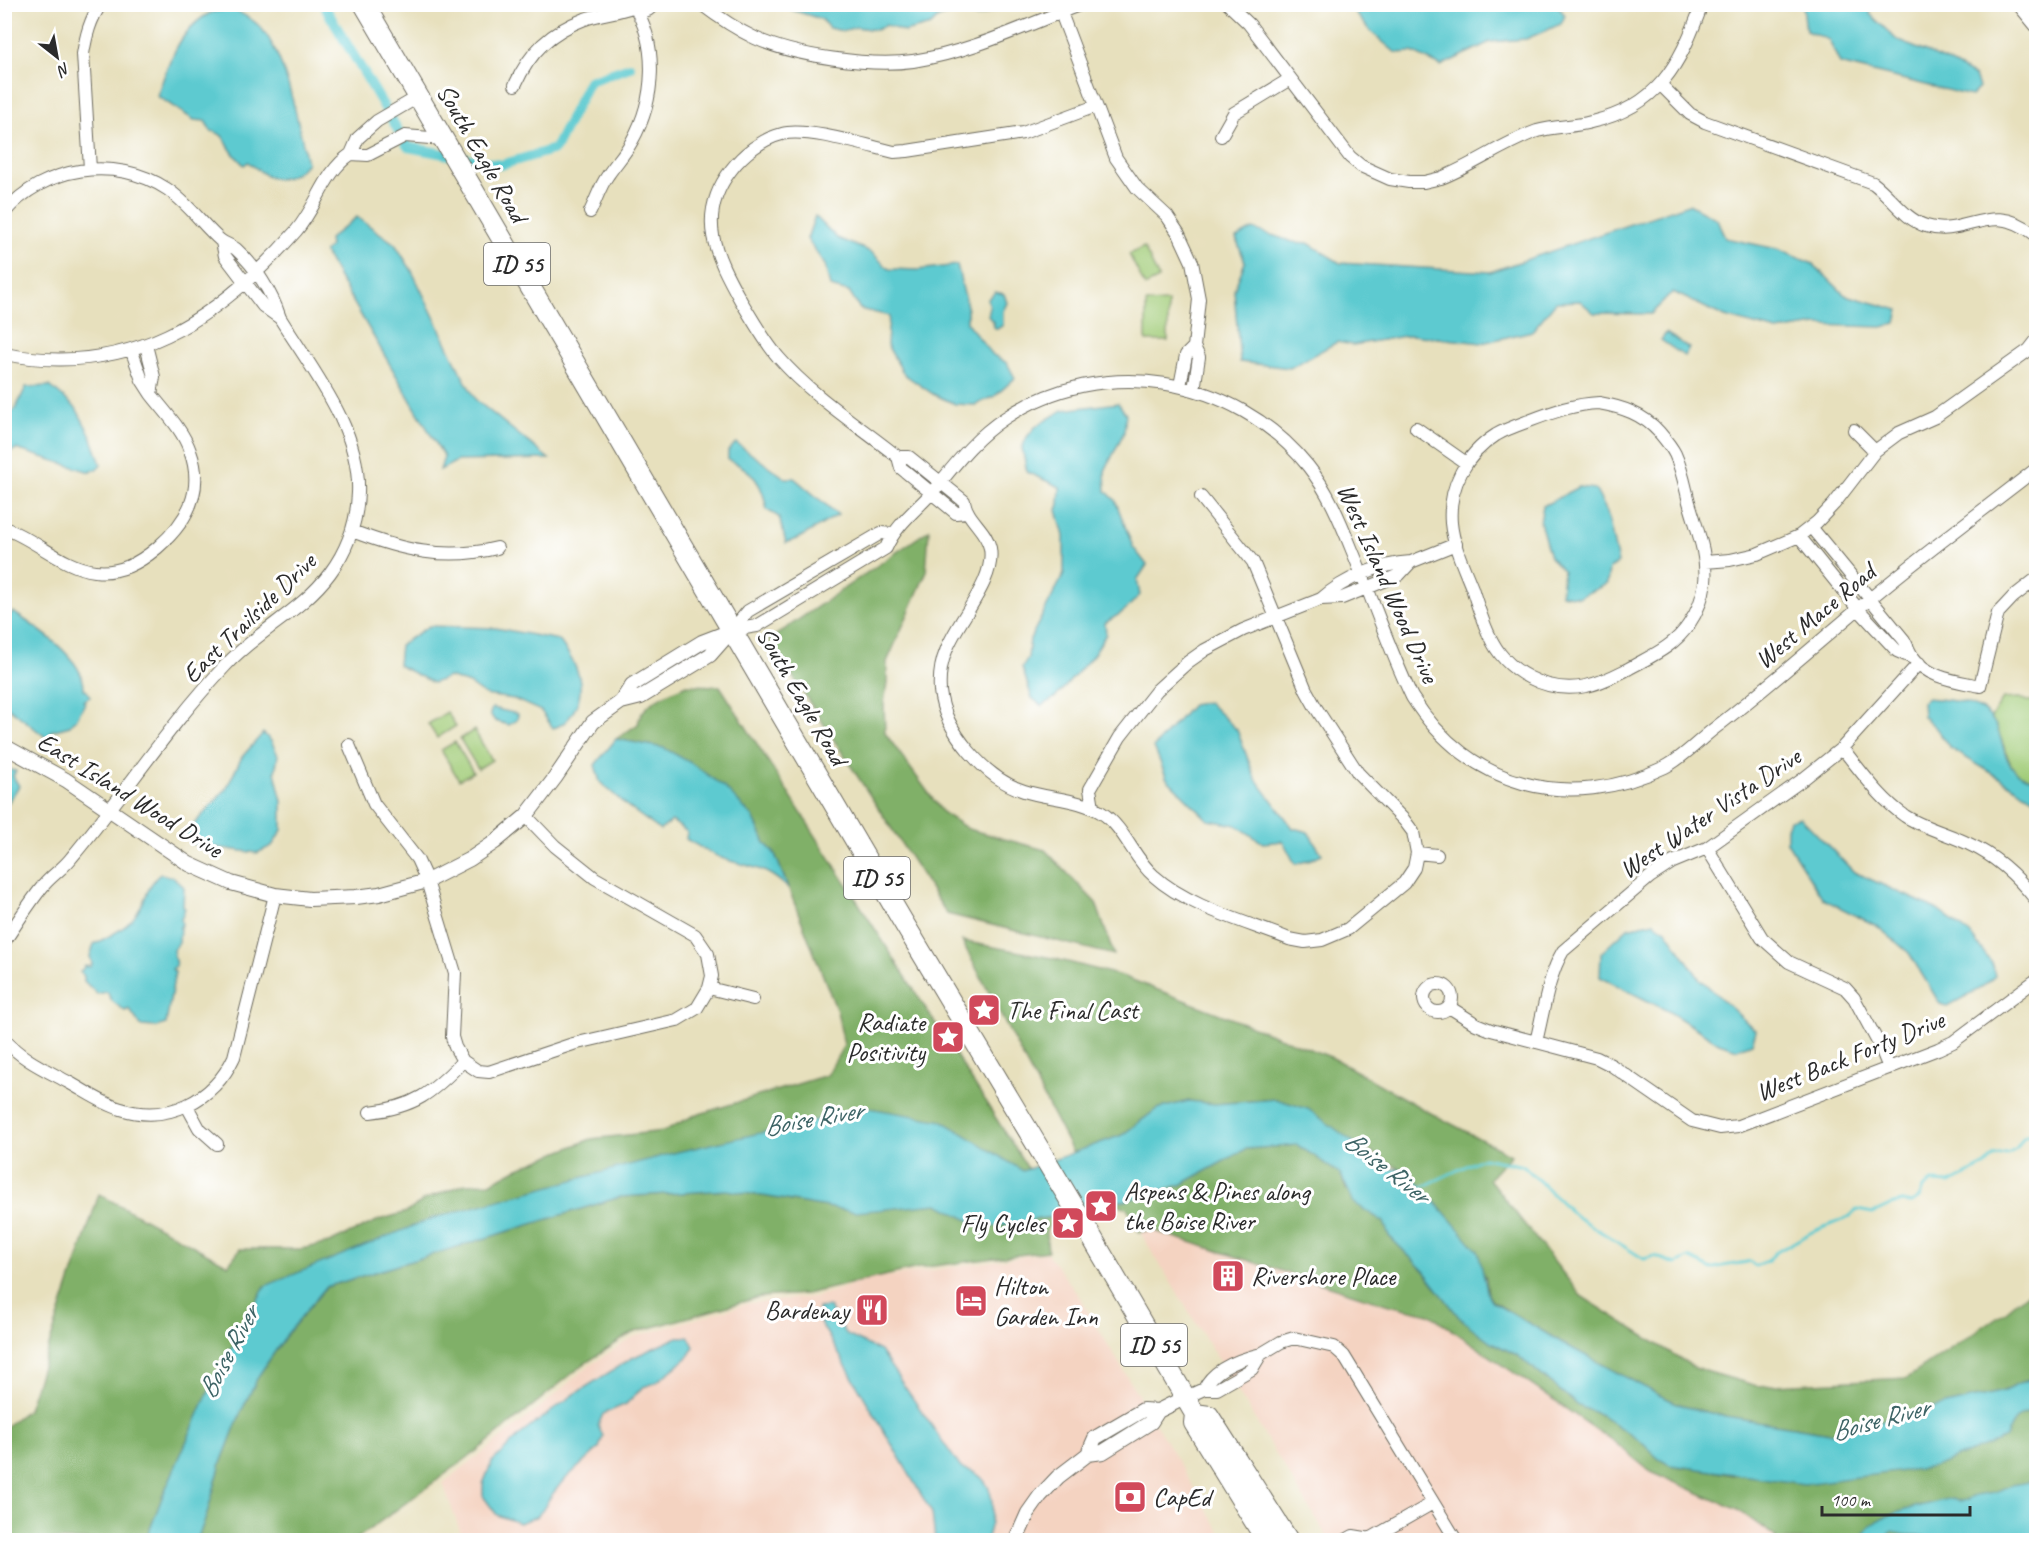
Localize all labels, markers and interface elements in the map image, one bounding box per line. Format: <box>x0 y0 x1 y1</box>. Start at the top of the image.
north arrow <box>27 27 87 87</box>
text: N <box>52 58 74 82</box>
street label: South Eagle Road <box>429 78 537 231</box>
road number: ID 55 <box>484 243 550 285</box>
street label: West Island Wood Drive <box>1329 478 1447 689</box>
street label: East Trailside Drive <box>175 544 325 690</box>
street label: West Mace Road <box>1748 554 1885 676</box>
street label: South Eagle Road <box>749 621 857 774</box>
street label: East Island Wood Drive <box>31 725 230 866</box>
street label: West Water Vista Drive <box>1613 739 1809 886</box>
road number: ID 55 <box>844 857 910 899</box>
place icon: The Final Cast <box>966 992 1002 1028</box>
place label: The Final Cast <box>1007 994 1140 1027</box>
street label: West Back Forty Drive <box>1751 1003 1950 1109</box>
place label: Radiate Positivity <box>846 1006 928 1069</box>
place icon: Radiate Positivity <box>930 1019 966 1055</box>
water label: Boise River <box>761 1092 869 1143</box>
water label: Boise River <box>1337 1123 1440 1214</box>
place label: Aspens & Pines along the Boise River <box>1124 1175 1311 1238</box>
place icon: Aspens & Pines along the Boise River <box>1083 1188 1119 1224</box>
place icon: Fly Cycles <box>1050 1205 1086 1241</box>
place label: Fly Cycles <box>961 1207 1047 1240</box>
building icon: Rivershore Place <box>1210 1258 1246 1294</box>
place label: Rivershore Place <box>1251 1260 1397 1293</box>
place label: Hilton Garden Inn <box>994 1270 1098 1333</box>
hotel icon: Hilton Garden Inn <box>953 1283 989 1319</box>
restaurant icon: Bardenay <box>854 1292 890 1328</box>
place label: Bardenay <box>765 1294 851 1327</box>
water label: Boise River <box>190 1297 268 1404</box>
road number: ID 55 <box>1121 1324 1187 1366</box>
water label: Boise River <box>1828 1389 1936 1448</box>
bank icon: CapEd <box>1112 1479 1148 1515</box>
scale bar <box>1822 1479 1970 1517</box>
place label: CapEd <box>1153 1481 1214 1514</box>
text: 100 m <box>1831 1489 1872 1511</box>

